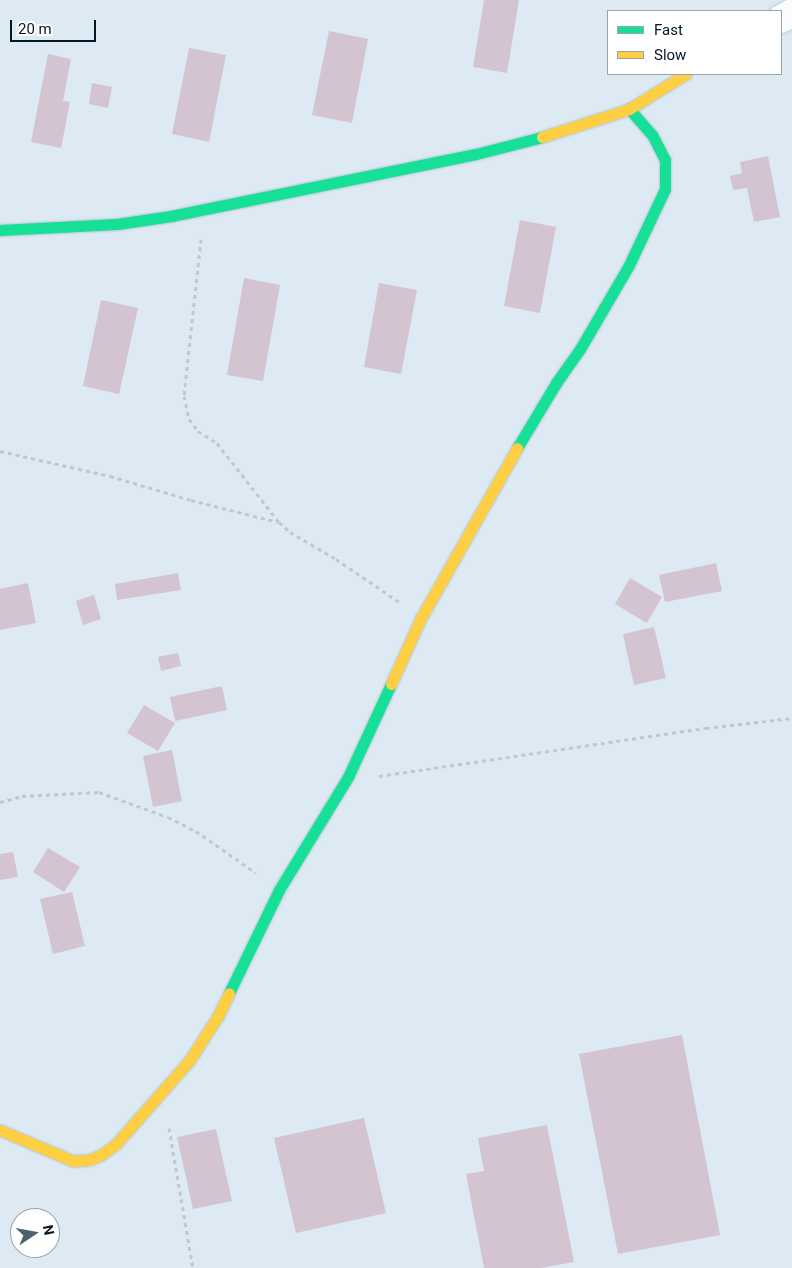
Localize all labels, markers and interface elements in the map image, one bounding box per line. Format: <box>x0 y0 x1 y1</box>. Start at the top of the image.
scale bar <box>12 10 99 42</box>
legend <box>607 10 782 75</box>
text: 20 m <box>18 20 52 38</box>
text: Fast <box>654 21 683 39</box>
text: Slow <box>654 46 686 64</box>
north arrow <box>10 1208 60 1258</box>
text: N <box>40 1224 58 1237</box>

